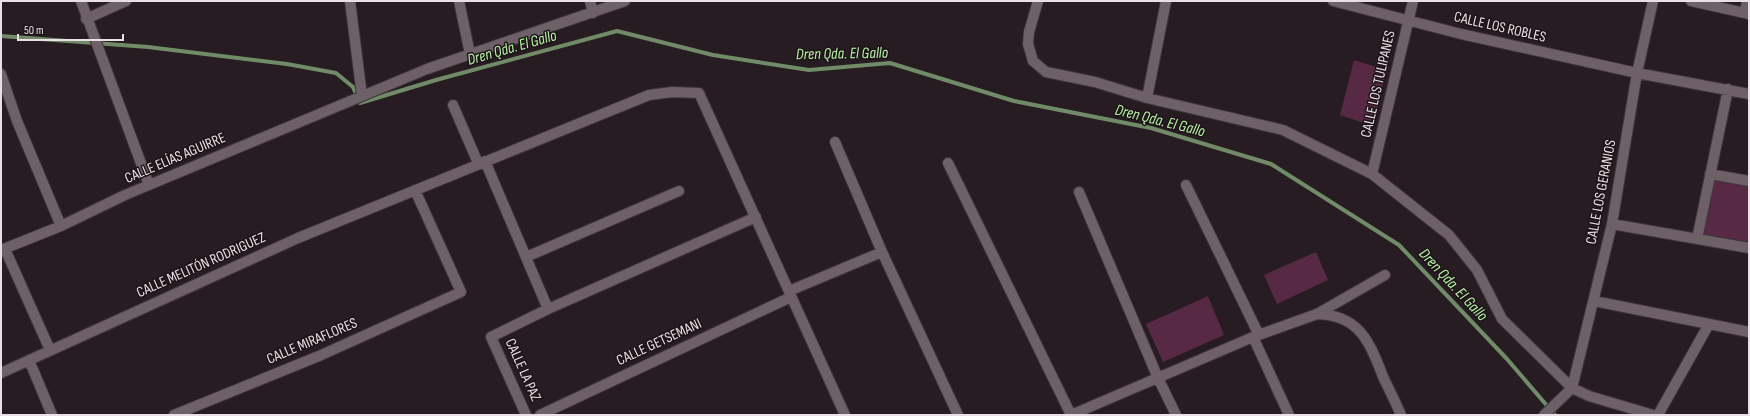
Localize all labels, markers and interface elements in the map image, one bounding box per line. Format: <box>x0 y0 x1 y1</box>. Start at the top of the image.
street label: CALLE LOS ROBLES <box>1452 7 1548 47</box>
scale bar <box>18 16 123 42</box>
text: 50 m <box>24 23 44 38</box>
water label: Dren Qda. El Gallo <box>465 26 559 70</box>
street label: CALLE LOS TULIPANES <box>1356 29 1400 139</box>
water label: Dren Qda. El Gallo <box>796 44 889 64</box>
water label: Dren Qda. El Gallo <box>1113 101 1208 141</box>
street label: CALLE ELÍAS AGUIRRE <box>122 128 228 188</box>
street label: CALLE LOS GERANIOS <box>1582 138 1620 246</box>
street label: CALLE MELITÓN RODRIGUEZ <box>134 228 268 302</box>
water label: Dren Qda. El Gallo <box>1415 245 1492 326</box>
street label: CALLE MIRAFLORES <box>264 313 360 369</box>
street label: CALLE GETSEMANI <box>613 314 705 370</box>
street label: CALLE LA PAZ <box>501 336 545 404</box>

